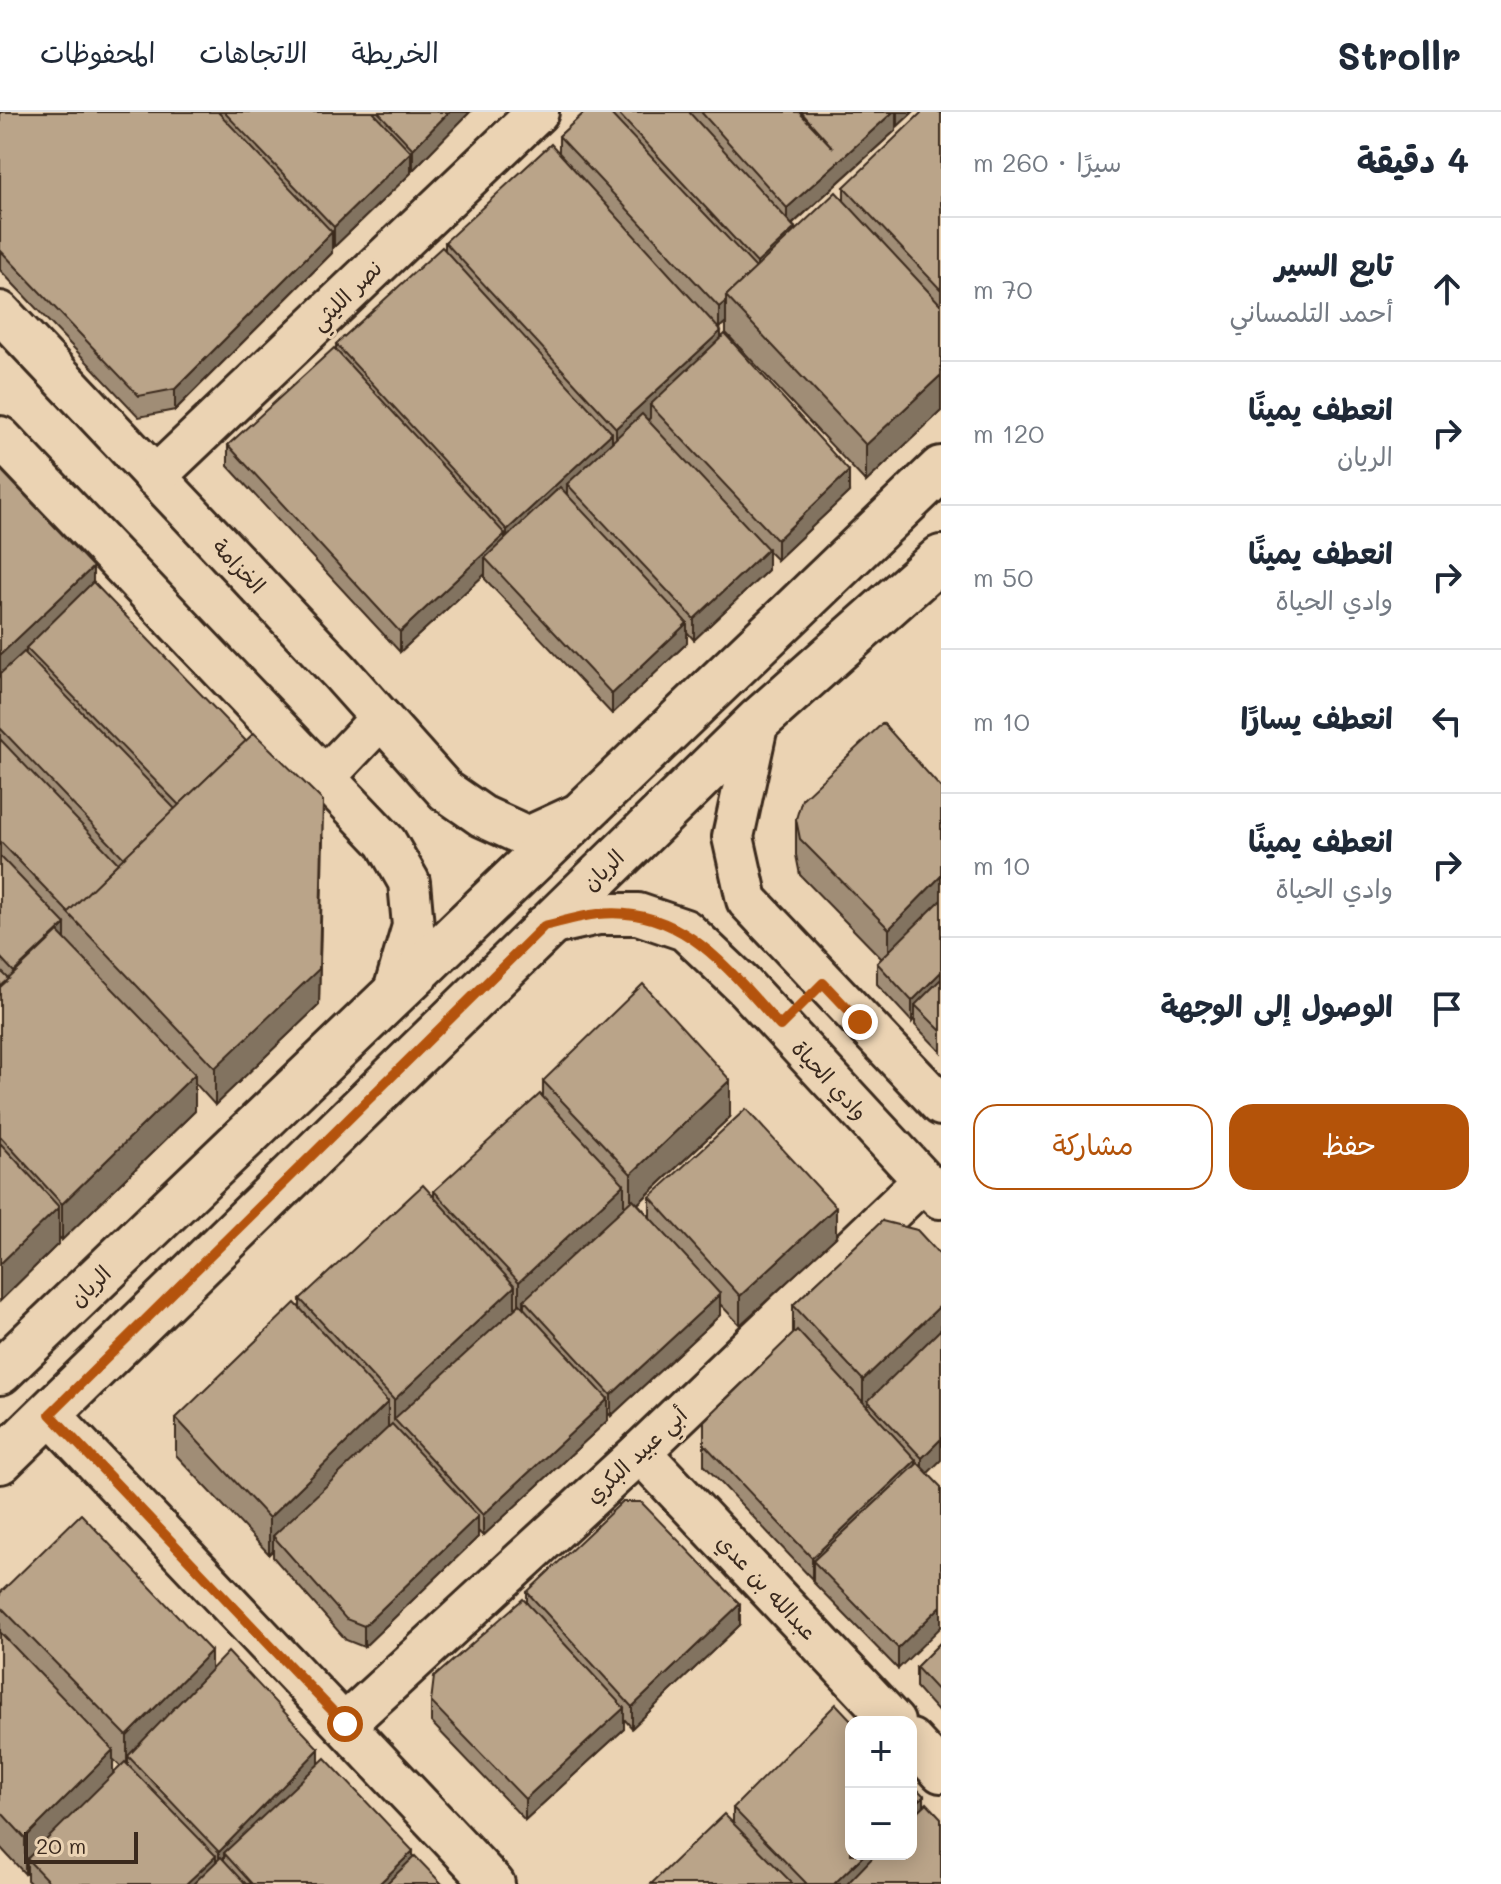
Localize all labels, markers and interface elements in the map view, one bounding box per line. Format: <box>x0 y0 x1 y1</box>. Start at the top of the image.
text: Strollr <box>1337 30 1461 80</box>
text: المحفوظات <box>40 34 155 70</box>
text: الاتجاهات <box>199 34 307 70</box>
text: الخريطة <box>351 34 439 70</box>
text: 4 دقيقة <box>1357 137 1469 182</box>
text: سيرًا · 260 m <box>973 145 1122 179</box>
text: تابع السير <box>1275 244 1393 284</box>
street label: نصر الليثي <box>304 253 392 340</box>
icon: ahead <box>1425 267 1469 311</box>
text: 70 m <box>973 272 1033 306</box>
text: أحمد التلمساني <box>1229 295 1393 329</box>
text: انعطف يمينًا <box>1248 388 1393 428</box>
icon: right <box>1425 411 1469 455</box>
text: 120 m <box>973 416 1044 450</box>
text: الريان <box>1337 439 1393 473</box>
street label: الخزامة <box>207 532 272 599</box>
text: انعطف يمينًا <box>1248 532 1393 572</box>
icon: right <box>1425 555 1469 599</box>
text: 50 m <box>973 560 1033 594</box>
text: وادي الحياة <box>1276 583 1393 617</box>
text: انعطف يسارًا <box>1240 697 1393 737</box>
icon: left <box>1425 699 1469 743</box>
text: 10 m <box>973 704 1030 738</box>
text: انعطف يمينًا <box>1248 820 1393 860</box>
street label: الريان <box>576 843 630 897</box>
icon: right <box>1425 843 1469 887</box>
text: 10 m <box>973 848 1030 882</box>
text: وادي الحياة <box>1276 871 1393 905</box>
text: الوصول إلى الوجهة <box>1160 985 1393 1025</box>
icon: arrive <box>1425 987 1469 1031</box>
route end <box>842 1004 878 1040</box>
street label: وادي الحياة <box>784 1033 875 1128</box>
button: مشاركة <box>973 1104 1213 1190</box>
button: حفظ <box>1229 1104 1469 1190</box>
street label: الريان <box>63 1259 117 1313</box>
street label: أبي عبيد البكري <box>579 1400 697 1514</box>
street label: عبدالله بن عدي <box>709 1528 824 1648</box>
route start <box>327 1706 363 1742</box>
map controls <box>845 1716 917 1860</box>
button: + <box>845 1716 917 1788</box>
button: − <box>845 1788 917 1860</box>
scale bar <box>24 1828 138 1864</box>
text: 20 m <box>36 1831 86 1860</box>

